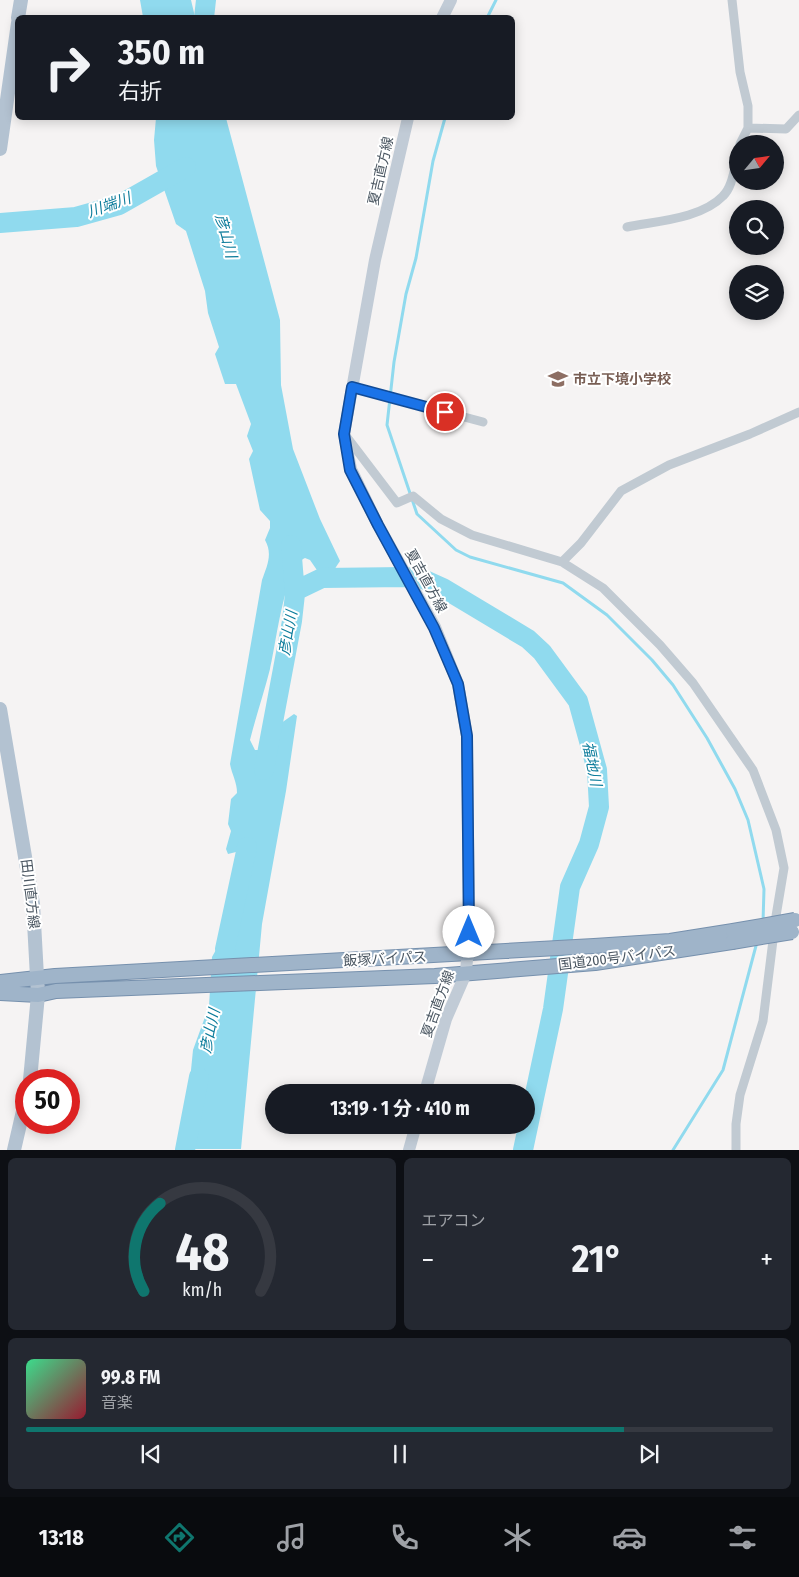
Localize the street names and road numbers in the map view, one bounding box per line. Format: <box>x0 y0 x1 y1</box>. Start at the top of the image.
street label: 夏吉直方線 <box>365 135 397 207</box>
street label: 夏吉直方線 <box>402 546 450 616</box>
street label: 田川直方線 <box>17 858 43 930</box>
street label: 国道200号バイパス <box>557 942 677 974</box>
street label: 飯塚バイパス <box>343 948 427 970</box>
street label: 夏吉直方線 <box>418 968 458 1040</box>

